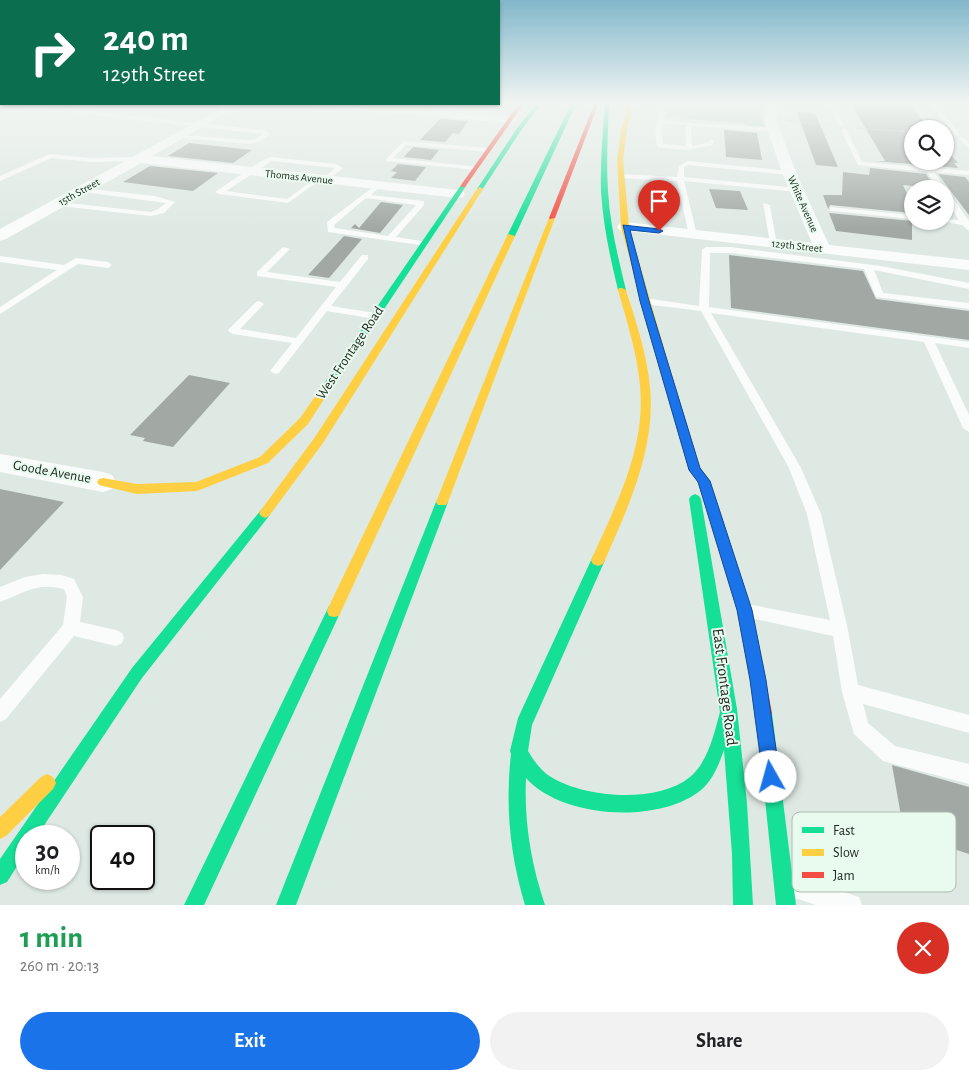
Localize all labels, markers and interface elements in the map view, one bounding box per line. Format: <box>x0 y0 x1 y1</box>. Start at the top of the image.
icon: right <box>20 20 85 85</box>
text: 240 m <box>103 22 189 57</box>
text: 129th Street <box>103 63 205 85</box>
map controls <box>904 120 954 230</box>
button: search <box>904 120 954 170</box>
street label: Thomas Avenue <box>265 168 333 186</box>
street label: White Avenue <box>786 174 820 234</box>
street label: 15th Street <box>57 176 102 208</box>
pin <box>638 180 680 231</box>
button: layers <box>904 180 954 230</box>
icon: arrive <box>645 187 673 215</box>
street label: 129th Street <box>771 238 823 254</box>
street label: West Frontage Road <box>314 304 386 402</box>
street label: Goode Avenue <box>12 458 92 486</box>
street label: East Frontage Road <box>710 627 740 747</box>
position arrow <box>744 750 796 802</box>
legend <box>792 812 956 892</box>
text: Fast <box>833 824 855 838</box>
speed limit sign: 40 <box>90 825 155 890</box>
text: 30 <box>36 839 59 864</box>
text: Slow <box>833 846 860 860</box>
text: km/h <box>35 864 60 876</box>
text: Jam <box>833 869 855 883</box>
button: close <box>897 922 949 974</box>
text: 1 min <box>20 923 83 953</box>
text: 260 m · 20:13 <box>20 958 99 974</box>
button: Exit <box>20 1012 480 1070</box>
button: Share <box>490 1012 949 1070</box>

